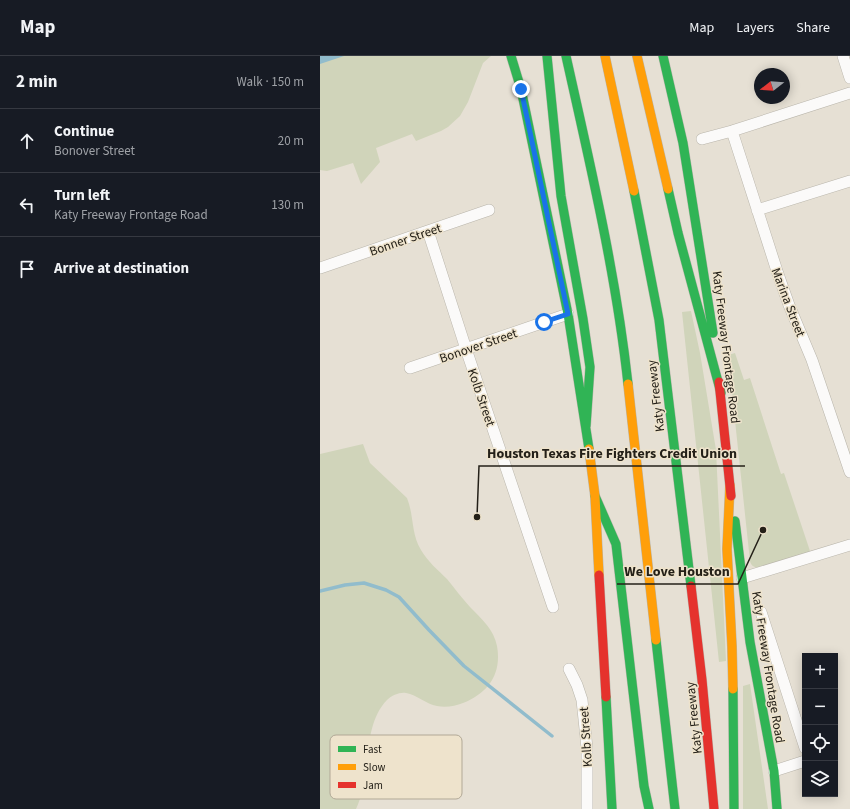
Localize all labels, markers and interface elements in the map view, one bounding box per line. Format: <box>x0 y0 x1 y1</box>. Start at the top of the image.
text: Map <box>20 14 55 41</box>
text: Map <box>689 18 714 38</box>
text: Layers <box>736 18 774 38</box>
text: Share <box>796 18 830 38</box>
north arrow <box>754 68 790 104</box>
text: 2 min <box>16 70 57 94</box>
text: Walk · 150 m <box>236 73 304 91</box>
route end <box>512 80 530 98</box>
text: Continue <box>54 121 114 142</box>
icon: ahead <box>16 130 38 152</box>
text: 20 m <box>278 132 304 150</box>
text: Bonover Street <box>54 142 135 160</box>
text: Turn left <box>54 185 110 206</box>
icon: left <box>16 194 38 216</box>
text: 130 m <box>271 196 304 214</box>
text: Katy Freeway Frontage Road <box>54 206 208 224</box>
street label: Bonner Street <box>367 219 444 261</box>
icon: arrive <box>16 258 38 280</box>
text: Arrive at destination <box>54 258 189 279</box>
street label: Marina Street <box>767 265 810 340</box>
street label: Katy Freeway Frontage Road <box>708 270 744 424</box>
route start <box>535 313 553 331</box>
street label: Bonover Street <box>437 324 520 368</box>
street label: Katy Freeway <box>643 359 669 433</box>
street label: Kolb Street <box>463 366 500 429</box>
callout: Houston Texas Fire Fighters Credit Union <box>479 440 745 466</box>
text: Houston Texas Fire Fighters Credit Union <box>487 444 737 464</box>
callout: We Love Houston <box>617 558 738 584</box>
text: We Love Houston <box>624 562 730 582</box>
street label: Katy Freeway Frontage Road <box>747 590 789 744</box>
map controls <box>802 653 838 797</box>
button: + <box>802 653 838 689</box>
street label: Katy Freeway <box>681 681 707 755</box>
button: − <box>802 689 838 725</box>
street label: Kolb Street <box>575 706 597 768</box>
button: locate <box>802 725 838 761</box>
legend <box>330 735 462 799</box>
text: Fast <box>363 742 382 757</box>
text: Slow <box>363 760 386 775</box>
button: layers <box>802 761 838 797</box>
text: Jam <box>363 778 383 793</box>

